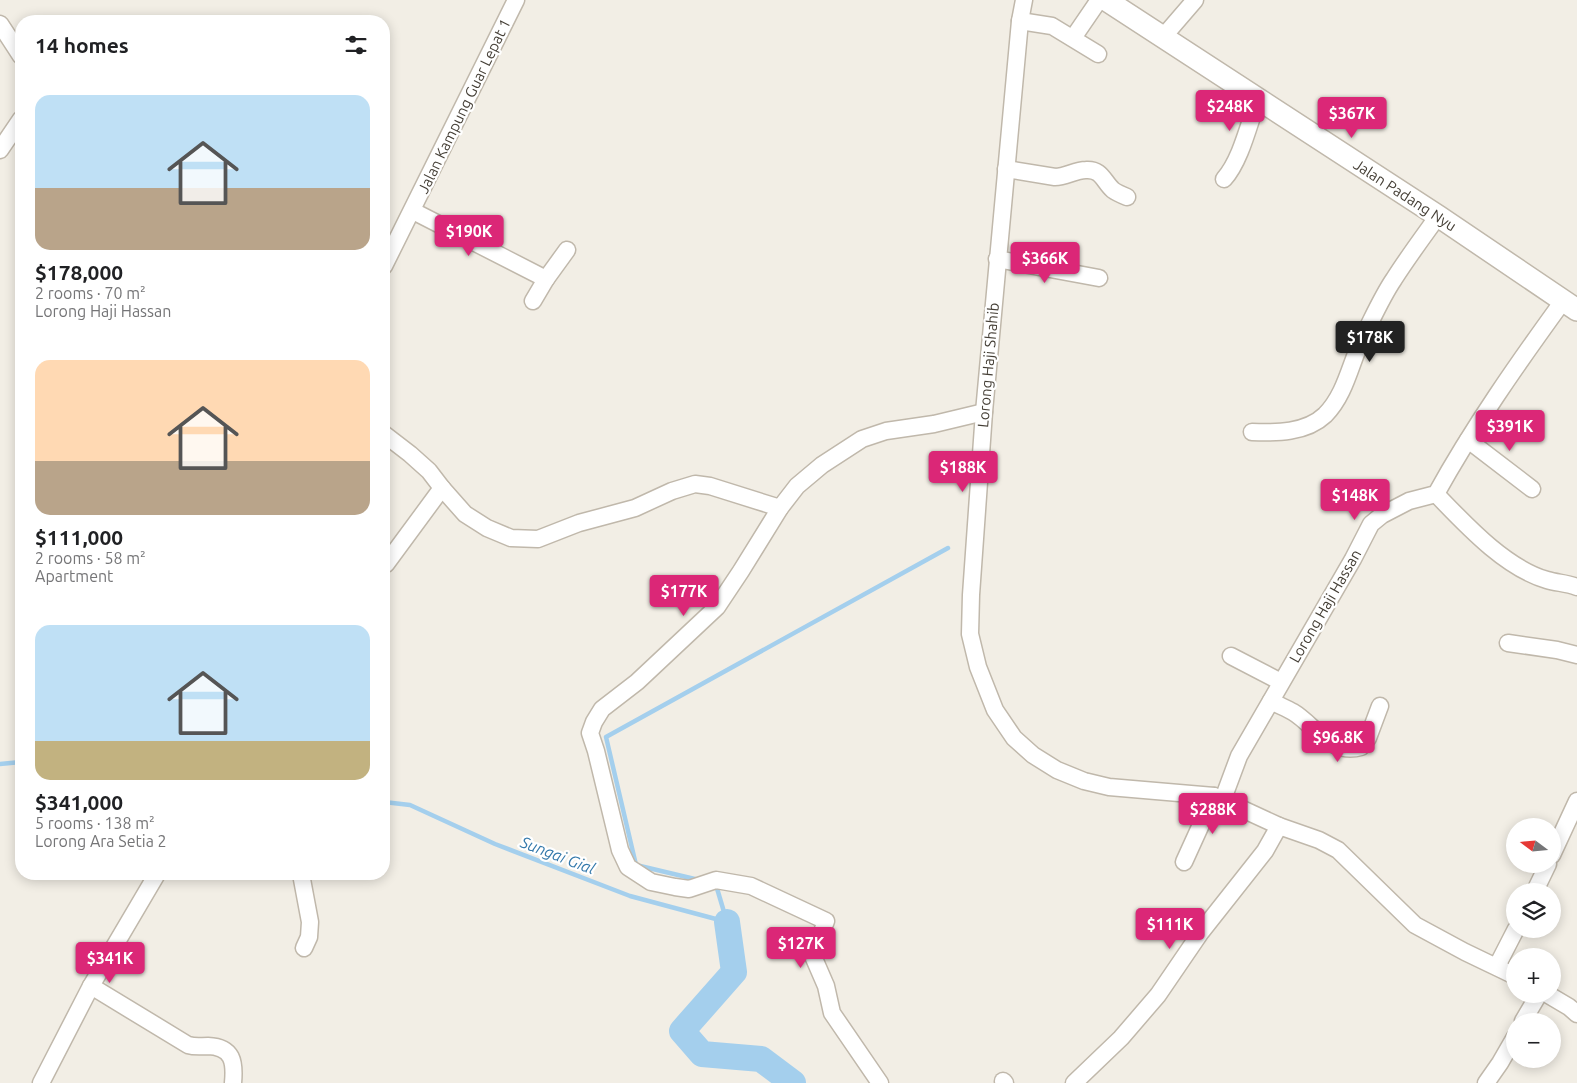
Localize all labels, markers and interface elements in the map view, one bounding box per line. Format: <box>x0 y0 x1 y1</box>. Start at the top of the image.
street label: Jalan Kampung Guar Lepat 1 <box>414 16 514 196</box>
icon: filters <box>342 31 370 59</box>
text: 14 homes <box>35 33 129 57</box>
pin: $248K <box>1195 90 1265 132</box>
pin: $367K <box>1317 96 1387 139</box>
text: $248K <box>1207 97 1253 115</box>
text: $367K <box>1329 104 1375 122</box>
icon: home <box>158 128 248 218</box>
street label: Jalan Padang Nyu <box>1351 155 1459 235</box>
pin: $190K <box>434 214 504 257</box>
text: $190K <box>446 222 492 240</box>
pin: $366K <box>1010 242 1080 284</box>
text: $366K <box>1022 249 1068 267</box>
text: $178,000 <box>35 260 123 284</box>
text: 2 rooms · 70 m² <box>35 284 146 302</box>
text: Lorong Haji Hassan <box>35 302 171 320</box>
street label: Lorong Haji Shahib <box>974 302 1002 428</box>
pin: $178K <box>1335 320 1405 363</box>
text: $178K <box>1347 328 1393 346</box>
icon: home <box>158 393 248 483</box>
pin: $391K <box>1475 410 1545 452</box>
text: $391K <box>1487 417 1533 435</box>
pin: $188K <box>928 450 998 493</box>
text: $188K <box>940 458 986 476</box>
pin: $148K <box>1320 478 1390 521</box>
text: $148K <box>1332 486 1378 504</box>
text: $111,000 <box>35 525 123 549</box>
street label: Lorong Haji Hassan <box>1286 546 1364 666</box>
text: 2 rooms · 58 m² <box>35 549 146 567</box>
text: Apartment <box>35 567 113 585</box>
pin: $177K <box>649 574 719 617</box>
text: $177K <box>661 582 707 600</box>
icon: home <box>158 658 248 748</box>
pin: $96.8K <box>1297 720 1379 763</box>
text: $96.8K <box>1313 728 1363 746</box>
text: $341,000 <box>35 790 123 814</box>
pin: $288K <box>1178 792 1248 835</box>
text: $288K <box>1190 800 1236 818</box>
text: 5 rooms · 138 m² <box>35 814 155 832</box>
north arrow <box>1506 818 1561 872</box>
map controls <box>1506 818 1561 1068</box>
text: Lorong Ara Setia 2 <box>35 832 167 850</box>
water label: Sungai Gial <box>517 832 598 878</box>
button: layers <box>1506 883 1561 938</box>
pin: $111K <box>1135 908 1205 950</box>
text: $111K <box>1147 915 1193 933</box>
pin: $127K <box>766 926 836 969</box>
text: $127K <box>778 934 824 952</box>
pin: $341K <box>75 942 145 984</box>
button: + <box>1506 948 1561 1003</box>
text: $341K <box>87 949 133 967</box>
button: − <box>1506 1013 1561 1068</box>

